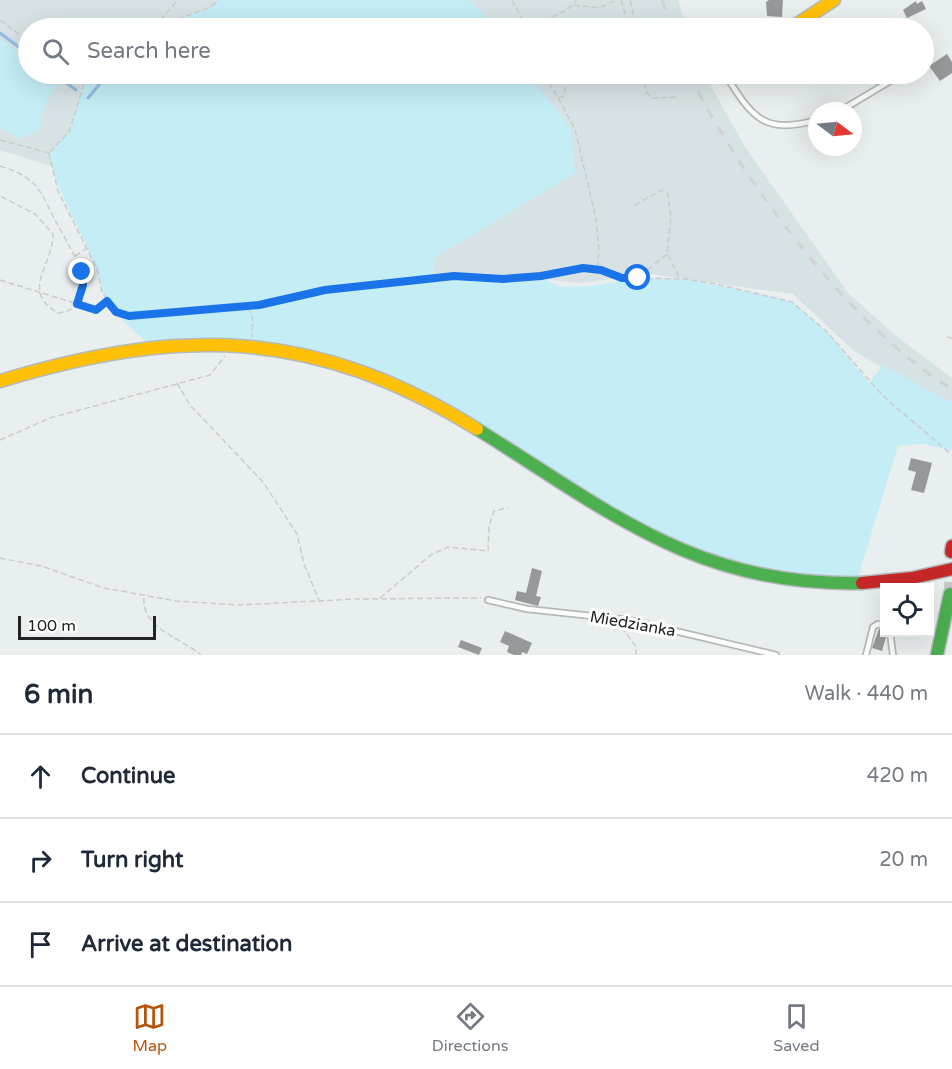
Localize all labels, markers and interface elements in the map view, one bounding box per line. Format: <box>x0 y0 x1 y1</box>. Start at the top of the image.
search box <box>18 18 934 84</box>
icon: search <box>39 35 72 68</box>
text: Search here <box>87 38 211 64</box>
north arrow <box>808 102 862 156</box>
route end <box>68 258 94 284</box>
route start <box>624 264 650 290</box>
map controls <box>880 583 934 637</box>
button: locate <box>880 583 934 637</box>
street label: Miedzianka <box>588 607 677 641</box>
scale bar <box>18 613 156 640</box>
text: 100 m <box>27 616 76 636</box>
text: 6 min <box>24 679 93 710</box>
text: Walk · 440 m <box>805 682 928 706</box>
icon: ahead <box>24 760 57 793</box>
text: Continue <box>81 763 176 789</box>
text: 420 m <box>867 764 928 788</box>
icon: right <box>24 844 57 877</box>
text: Turn right <box>81 847 183 873</box>
text: 20 m <box>879 848 928 872</box>
icon: arrive <box>24 928 57 961</box>
text: Arrive at destination <box>81 931 292 957</box>
tab: Map <box>132 1000 167 1056</box>
tab: Directions <box>432 1000 508 1056</box>
tab: Saved <box>773 1000 820 1056</box>

